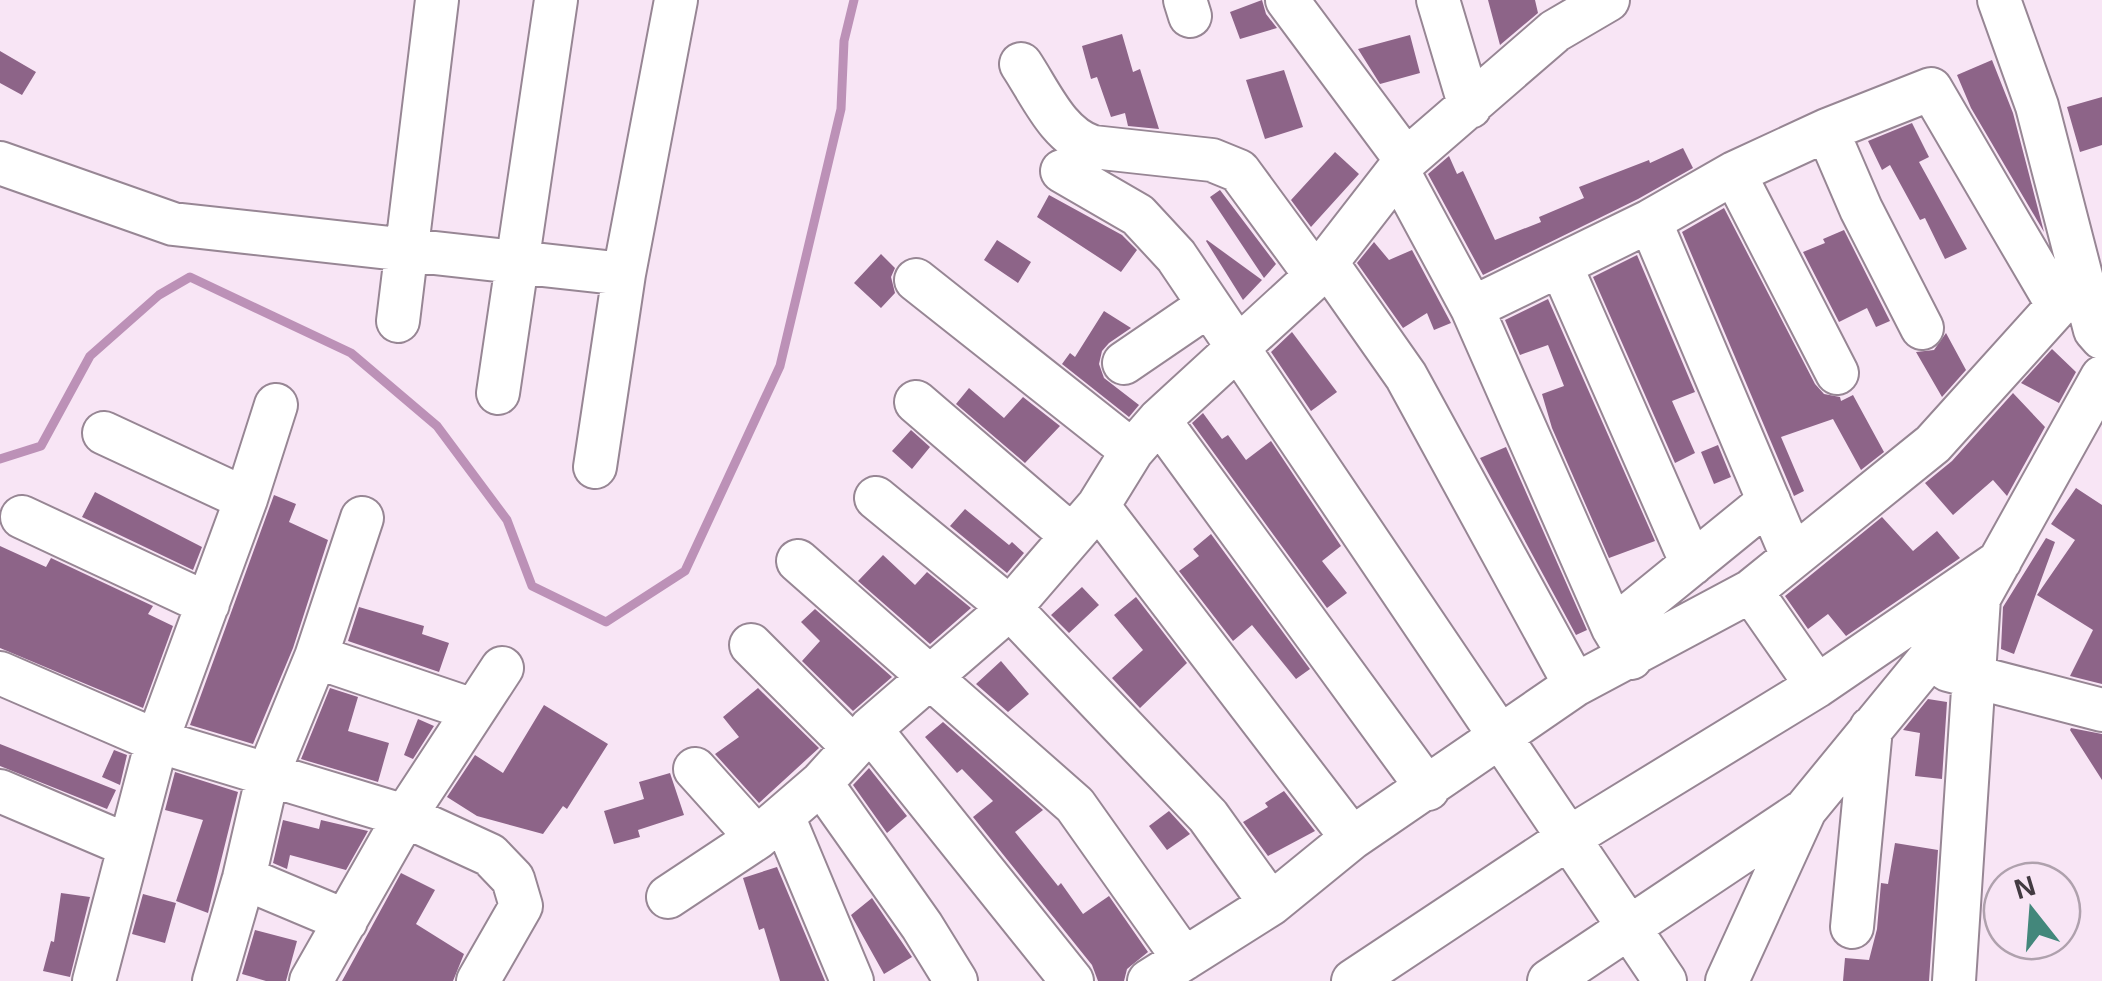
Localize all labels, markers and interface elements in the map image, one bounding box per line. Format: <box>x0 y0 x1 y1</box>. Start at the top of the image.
north arrow <box>1982 861 2082 961</box>
text: N <box>2011 870 2039 905</box>

